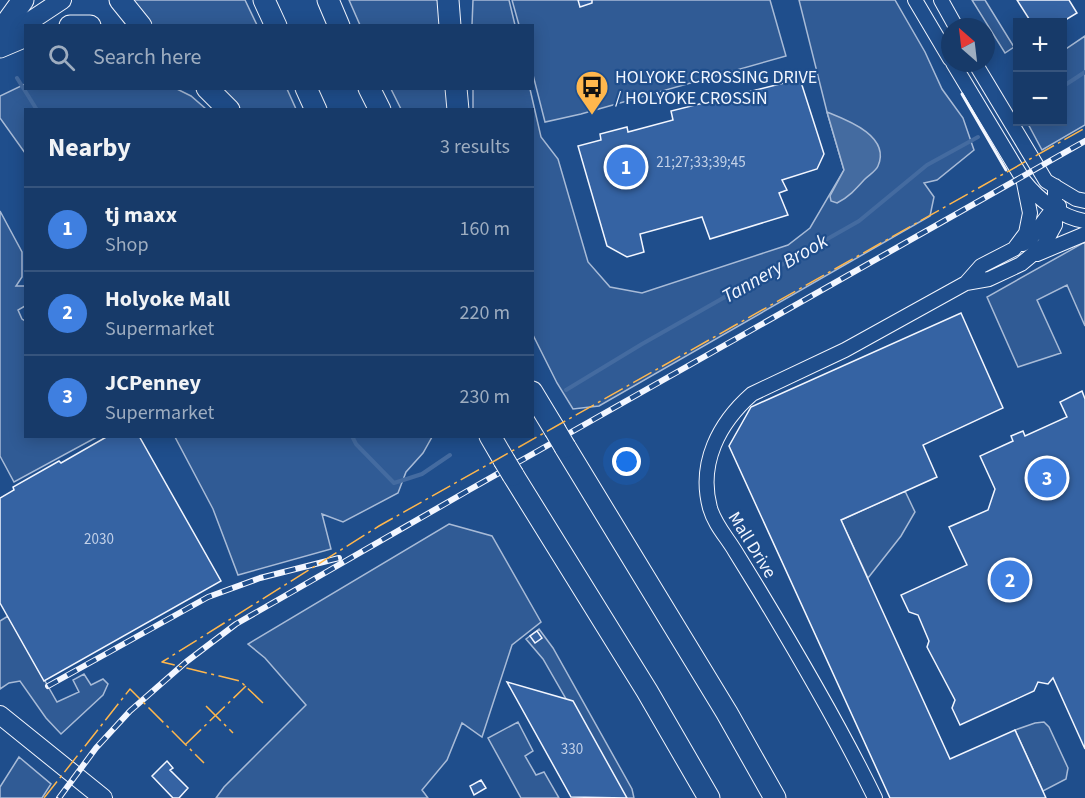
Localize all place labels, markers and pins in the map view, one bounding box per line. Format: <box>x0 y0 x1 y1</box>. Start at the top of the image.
place label: HOLYOKE CROSSING DRIVE / HOLYOKE CROSSIN <box>615 65 817 111</box>
bus stop icon: HOLYOKE CROSSING DRIVE / HOLYOKE CROSSIN <box>574 69 610 116</box>
pin: 1 <box>606 144 646 190</box>
pin: 3 <box>1028 456 1066 500</box>
pin: 2 <box>990 558 1030 602</box>

